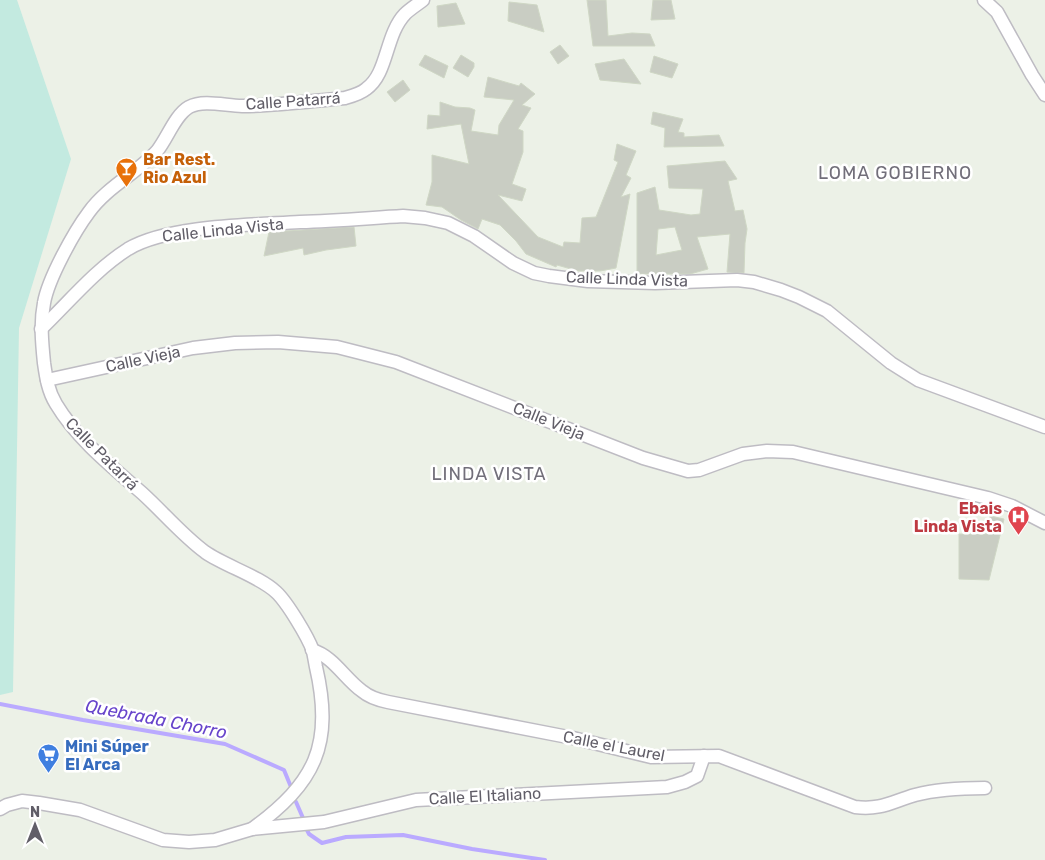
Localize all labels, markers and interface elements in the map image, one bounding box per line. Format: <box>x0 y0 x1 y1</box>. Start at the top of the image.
street label: Calle Patarrá <box>245 88 341 114</box>
place label: Bar Rest. Rio Azul <box>143 150 215 187</box>
bar icon: Bar Rest. Rio Azul <box>115 156 139 187</box>
district label: LOMA GOBIERNO <box>818 162 972 184</box>
street label: Calle Linda Vista <box>161 214 285 246</box>
street label: Calle Linda Vista <box>566 267 688 291</box>
street label: Calle Vieja <box>104 342 182 376</box>
street label: Calle Vieja <box>510 398 588 444</box>
street label: Calle Patarrá <box>62 414 142 494</box>
district label: LINDA VISTA <box>431 463 547 485</box>
place label: Ebais Linda Vista <box>914 499 1002 536</box>
hospital icon: Ebais Linda Vista <box>1006 505 1030 536</box>
water label: Quebrada Chorro <box>83 694 229 744</box>
street label: Calle el Laurel <box>562 727 666 765</box>
place label: Mini Súper El Arca <box>65 737 150 774</box>
supermarket icon: Mini Súper El Arca <box>37 743 61 774</box>
street label: Calle El Italiano <box>428 784 542 808</box>
north arrow <box>10 800 60 850</box>
text: N <box>30 804 40 821</box>

